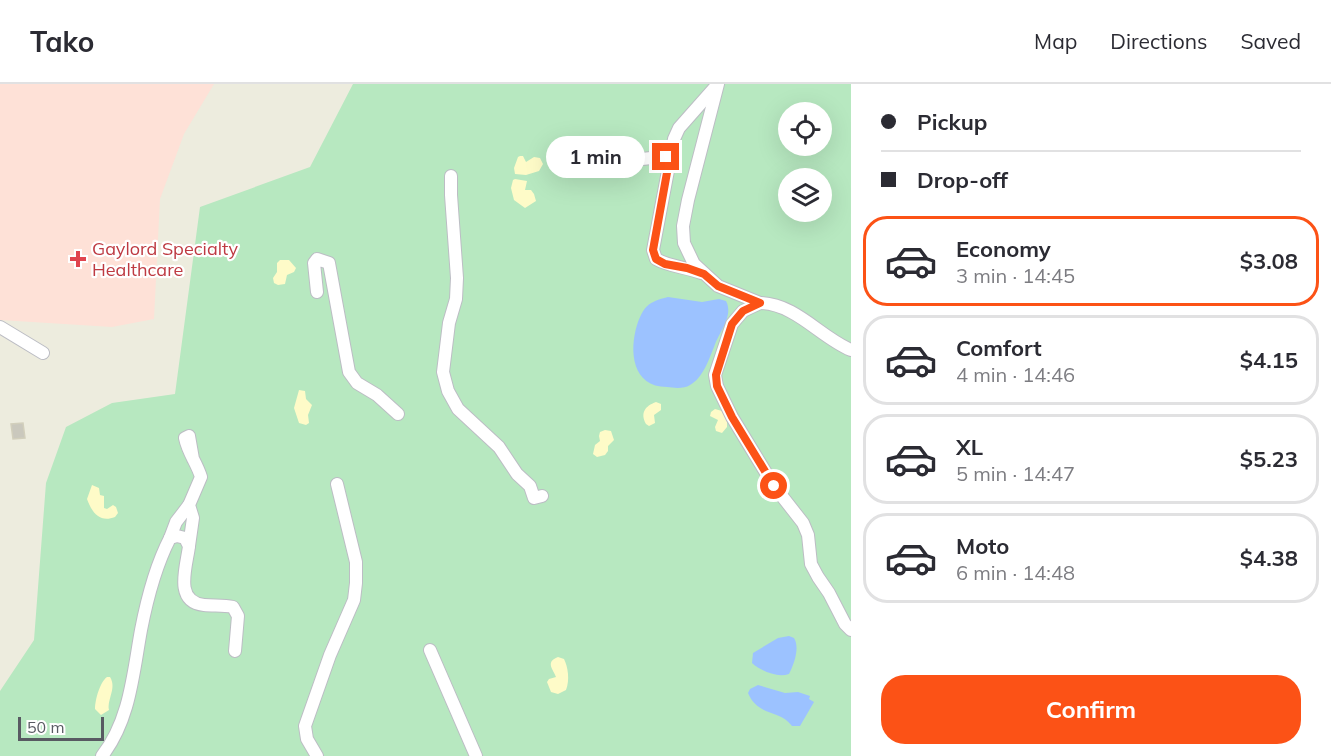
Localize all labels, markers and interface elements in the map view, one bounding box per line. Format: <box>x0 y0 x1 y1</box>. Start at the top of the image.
text: Tako <box>30 24 94 59</box>
text: Map <box>1034 28 1077 54</box>
text: Directions <box>1110 28 1207 54</box>
text: Saved <box>1240 28 1301 54</box>
map controls <box>778 102 832 222</box>
button: locate <box>778 102 832 156</box>
text: Pickup <box>917 108 987 136</box>
callout: 1 min <box>546 136 645 178</box>
route end <box>652 143 679 170</box>
text: 1 min <box>569 144 622 169</box>
text: Drop-off <box>917 166 1008 194</box>
button: layers <box>778 168 832 222</box>
icon: car <box>884 234 938 288</box>
text: Economy <box>956 235 1051 263</box>
place label: Gaylord Specialty Healthcare <box>92 237 238 281</box>
text: $3.08 <box>1240 247 1298 275</box>
marker: Gaylord Specialty Healthcare <box>69 250 87 268</box>
text: 3 min · 14:45 <box>956 263 1075 288</box>
icon: car <box>884 333 938 387</box>
text: Comfort <box>956 334 1042 362</box>
text: $4.15 <box>1240 346 1298 374</box>
text: 4 min · 14:46 <box>956 362 1075 387</box>
icon: car <box>884 432 938 486</box>
text: XL <box>956 433 983 461</box>
text: $5.23 <box>1240 445 1298 473</box>
text: 5 min · 14:47 <box>956 461 1075 486</box>
route start <box>760 472 787 499</box>
icon: car <box>884 531 938 585</box>
text: Moto <box>956 532 1009 560</box>
text: $4.38 <box>1240 544 1298 572</box>
text: 6 min · 14:48 <box>956 560 1075 585</box>
button: Confirm <box>881 675 1301 744</box>
scale bar <box>18 714 104 742</box>
text: 50 m <box>27 717 64 737</box>

